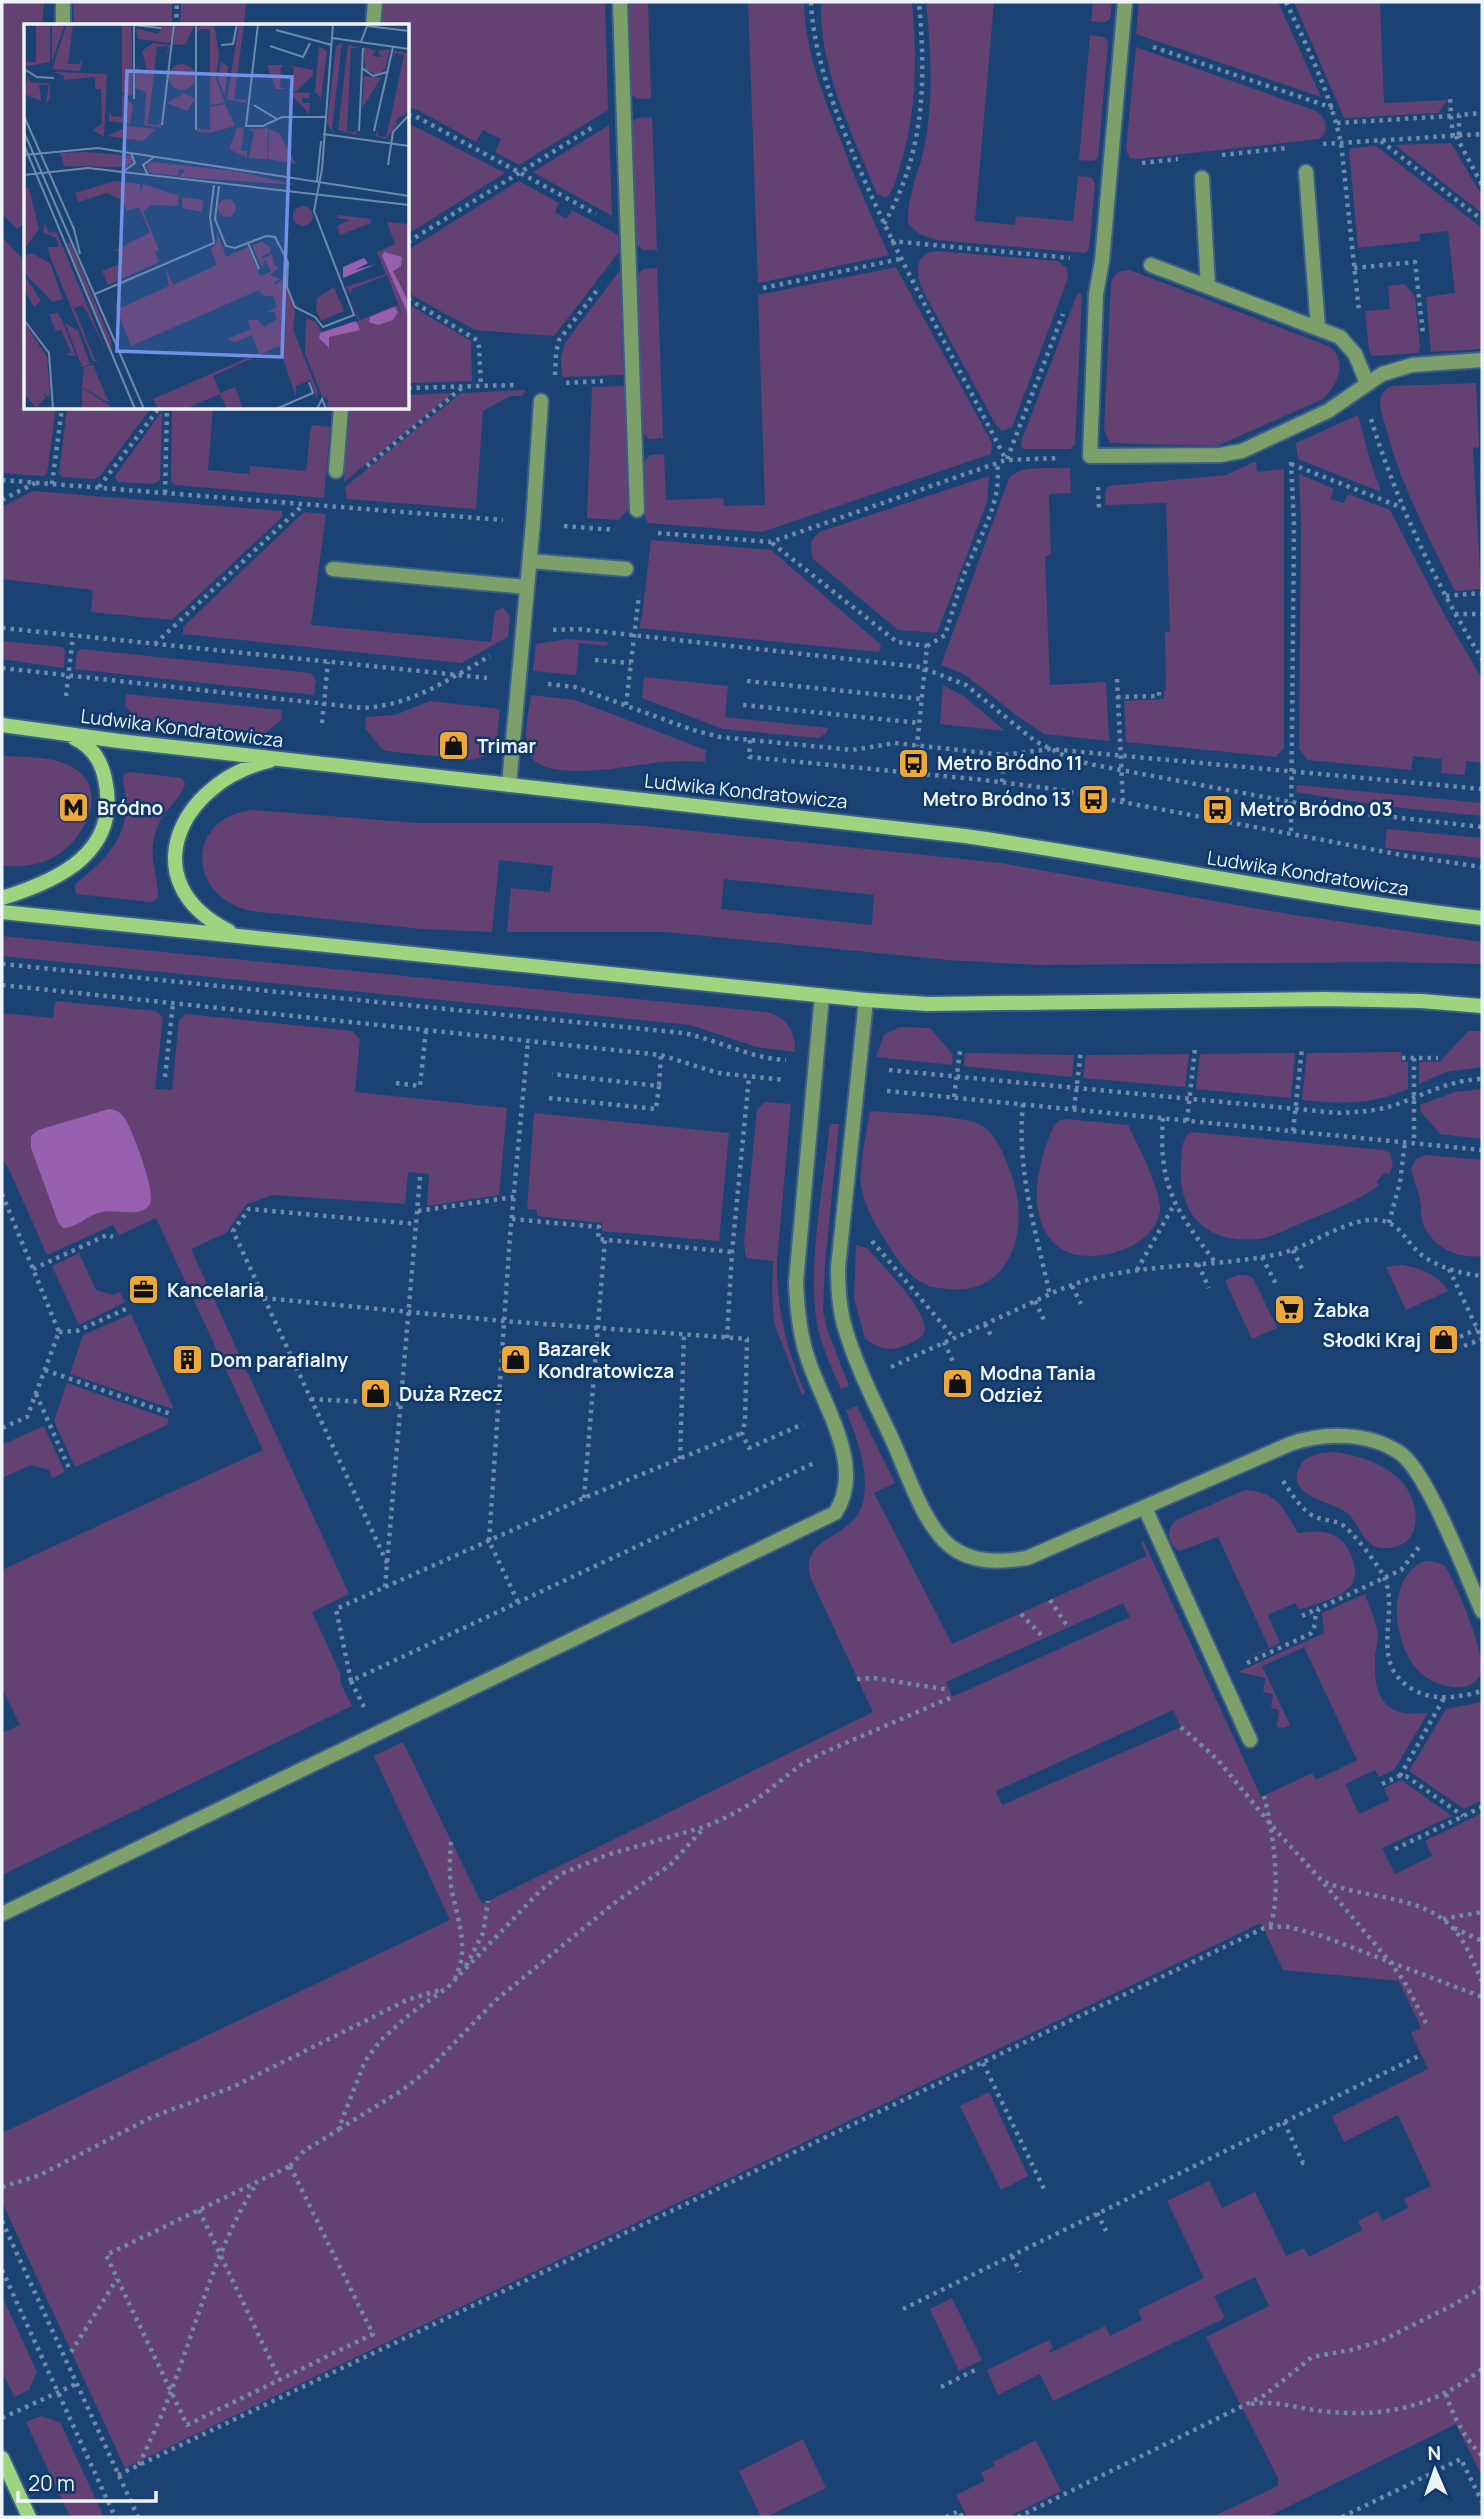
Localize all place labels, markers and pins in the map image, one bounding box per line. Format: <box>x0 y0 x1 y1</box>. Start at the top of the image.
shop icon: Trimar <box>437 729 471 763</box>
place label: Trimar <box>477 733 537 759</box>
bus stop icon: Metro Bródno 11 <box>897 746 931 780</box>
place label: Metro Bródno 11 <box>937 750 1083 776</box>
bus stop icon: Metro Bródno 13 <box>1077 782 1111 816</box>
place label: Metro Bródno 13 <box>923 786 1071 812</box>
metro station icon: Bródno <box>57 791 91 825</box>
bus stop icon: Metro Bródno 03 <box>1200 792 1234 826</box>
place label: Bródno <box>97 795 163 821</box>
place label: Metro Bródno 03 <box>1240 796 1393 822</box>
office icon: Kancelaria <box>127 1273 161 1307</box>
place label: Kancelaria <box>167 1277 264 1303</box>
supermarket icon: Żabka <box>1273 1293 1307 1327</box>
place label: Żabka <box>1313 1297 1369 1323</box>
shop icon: Słodki Kraj <box>1427 1323 1461 1357</box>
place label: Słodki Kraj <box>1322 1327 1421 1353</box>
place label: Bazarek Kondratowicza <box>538 1336 674 1384</box>
building icon: Dom parafialny <box>170 1343 204 1377</box>
shop icon: Bazarek Kondratowicza <box>498 1343 532 1377</box>
place label: Dom parafialny <box>210 1347 348 1373</box>
place label: Modna Tania Odzież <box>980 1360 1096 1408</box>
shop icon: Modna Tania Odzież <box>940 1367 974 1401</box>
shop icon: Duża Rzecz <box>359 1377 393 1411</box>
place label: Duża Rzecz <box>399 1381 503 1407</box>

